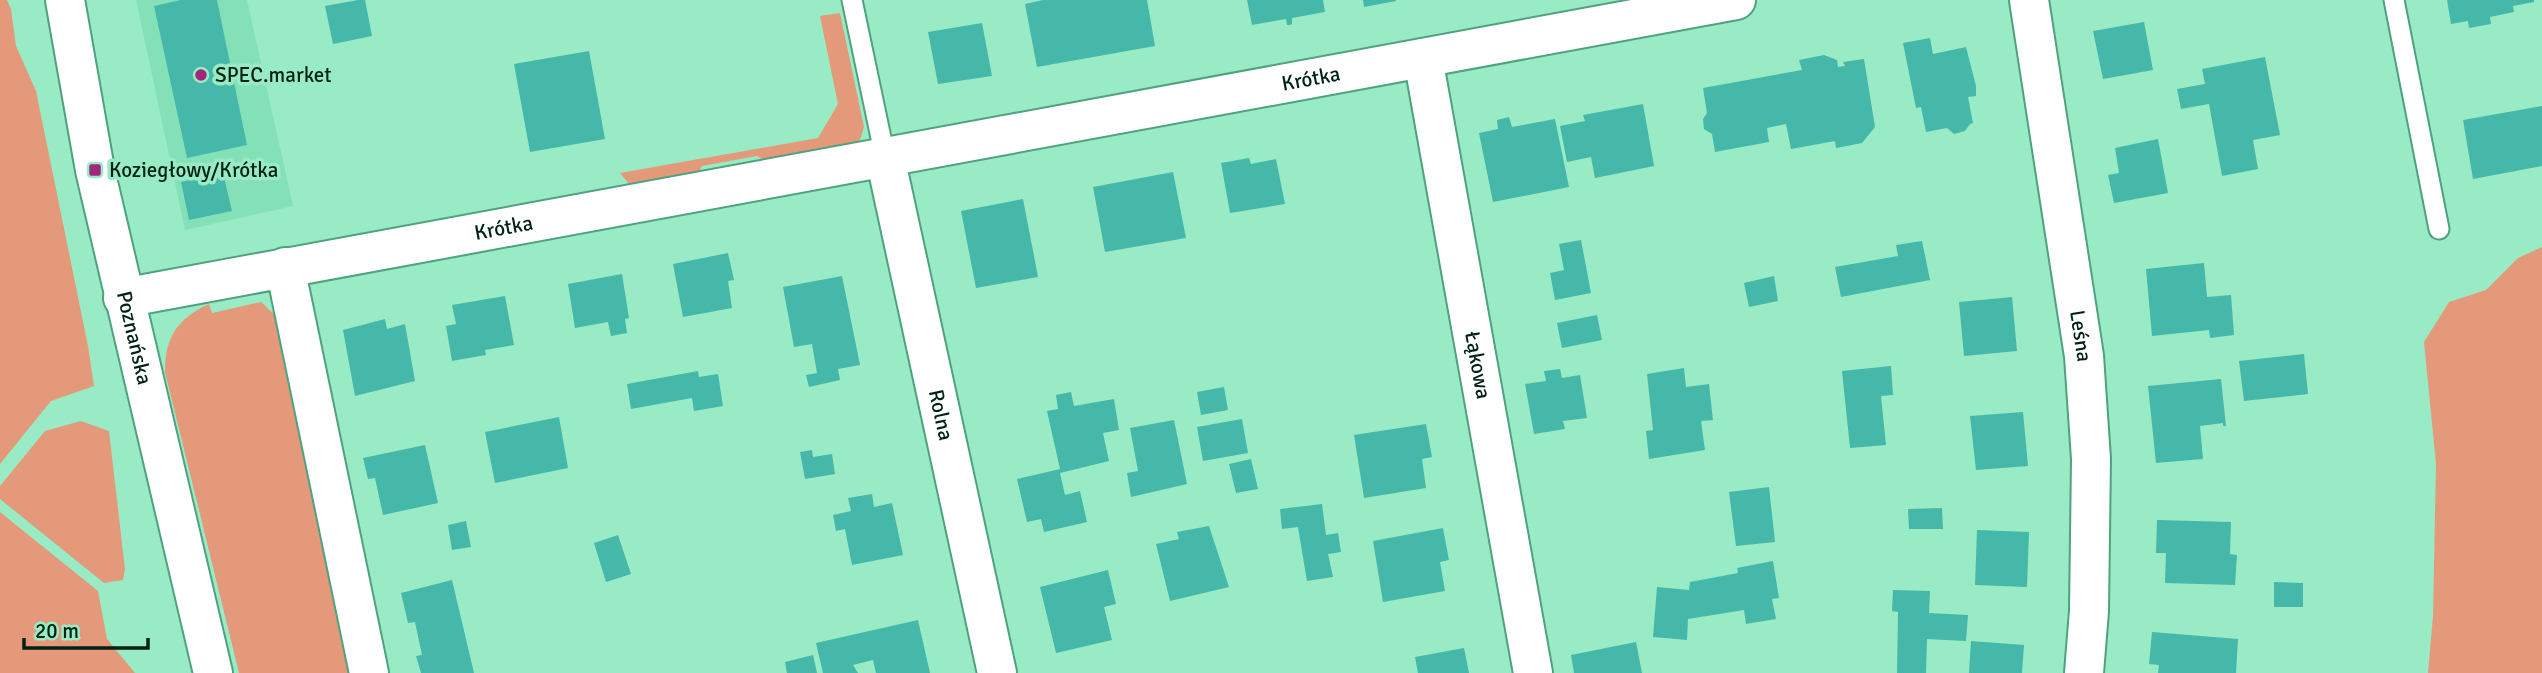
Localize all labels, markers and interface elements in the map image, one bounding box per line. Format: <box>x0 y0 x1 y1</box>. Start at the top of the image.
street label: Krótka <box>1279 60 1342 97</box>
place label: SPEC.market <box>215 62 332 88</box>
marker: SPEC.market <box>193 67 209 83</box>
place label: Koziegłowy/Krótka <box>109 157 278 183</box>
marker: Koziegłowy/Krótka <box>87 162 103 178</box>
street label: Krótka <box>472 210 535 246</box>
street label: Poznańska <box>111 288 158 387</box>
street label: Leśna <box>2064 308 2097 363</box>
street label: Łąkowa <box>1459 329 1497 401</box>
street label: Rolna <box>923 387 959 443</box>
scale bar <box>24 606 149 650</box>
text: 20 m <box>35 618 79 644</box>

